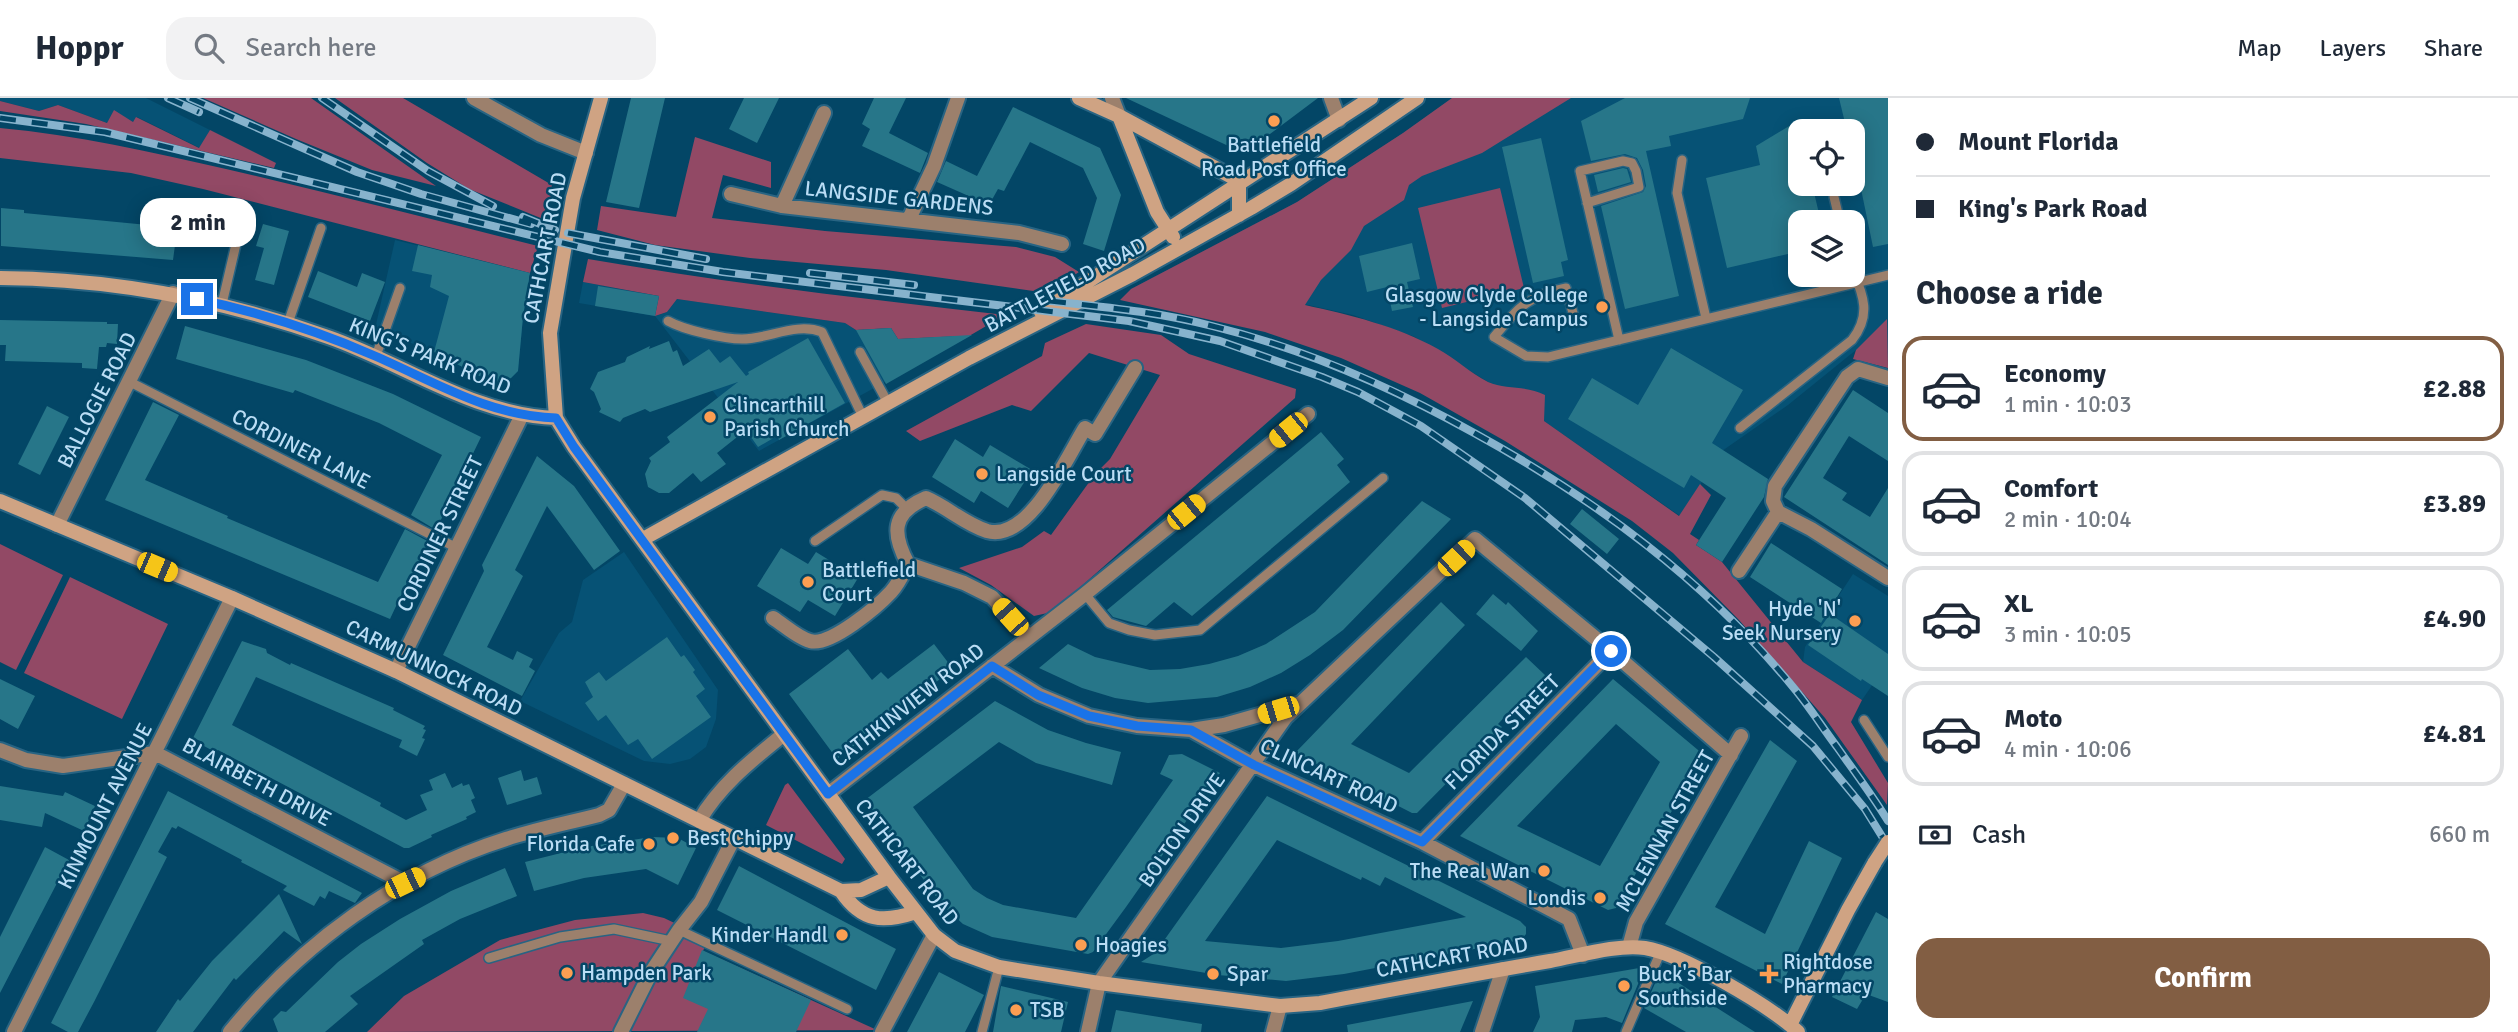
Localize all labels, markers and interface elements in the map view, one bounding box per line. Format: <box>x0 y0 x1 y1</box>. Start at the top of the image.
search box <box>166 17 656 80</box>
text: Hoppr <box>35 28 124 69</box>
icon: search <box>190 29 228 67</box>
text: Search here <box>246 32 377 64</box>
text: Map <box>2237 33 2282 63</box>
text: Layers <box>2320 33 2386 63</box>
text: Share <box>2424 33 2483 63</box>
marker: Battlefield Road Post Office <box>1266 113 1282 129</box>
map controls <box>1788 119 1865 287</box>
button: locate <box>1788 119 1865 196</box>
text: Mount Florida <box>1958 126 2118 158</box>
place label: Battlefield Road Post Office <box>1201 132 1347 182</box>
street label: CATHCART ROAD <box>518 170 572 326</box>
street label: LANGSIDE GARDENS <box>803 175 995 221</box>
text: King's Park Road <box>1958 193 2147 225</box>
callout: 2 min <box>139 198 255 246</box>
text: 2 min <box>170 208 226 237</box>
button: layers <box>1788 210 1865 287</box>
street label: BATTLEFIELD ROAD <box>980 232 1150 338</box>
text: Choose a ride <box>1916 274 2103 313</box>
place label: Glasgow Clyde College - Langside Campus <box>1385 282 1588 332</box>
route end <box>181 283 213 315</box>
marker: Glasgow Clyde College - Langside Campus <box>1594 299 1610 315</box>
street label: KING'S PARK ROAD <box>345 312 515 400</box>
street label: BALLOGIE ROAD <box>52 328 142 472</box>
icon: car <box>1920 357 1983 420</box>
text: Economy <box>2004 358 2106 390</box>
text: £2.88 <box>2422 373 2486 405</box>
text: 1 min · 10:03 <box>2004 390 2132 419</box>
place label: Clincarthill Parish Church <box>724 392 849 442</box>
street label: CORDINER LANE <box>227 403 375 495</box>
marker: Clincarthill Parish Church <box>702 409 718 425</box>
car <box>1266 409 1311 451</box>
street label: CORDINER STREET <box>391 451 489 616</box>
place label: Langside Court <box>996 461 1132 487</box>
marker: Langside Court <box>974 466 990 482</box>
icon: car <box>1920 472 1983 535</box>
text: Comfort <box>2004 473 2098 505</box>
text: £3.89 <box>2422 488 2486 520</box>
car <box>1164 491 1209 533</box>
text: 2 min · 10:04 <box>2004 505 2132 534</box>
car <box>1434 536 1479 580</box>
car <box>134 549 181 585</box>
place label: Battlefield Court <box>822 557 916 607</box>
marker: Battlefield Court <box>800 574 816 590</box>
icon: car <box>1920 587 1983 650</box>
text: XL <box>2004 588 2034 620</box>
car <box>989 594 1032 640</box>
place label: Hyde 'N' Seek Nursery <box>1722 596 1841 646</box>
text: £4.90 <box>2422 603 2486 635</box>
marker: Hyde 'N' Seek Nursery <box>1847 613 1863 629</box>
street label: CARMUNNOCK ROAD <box>341 614 527 722</box>
text: 3 min · 10:05 <box>2004 620 2132 649</box>
route start <box>1595 635 1627 667</box>
street label: CATHKINVIEW ROAD <box>826 637 990 773</box>
street label: FLORIDA STREET <box>1439 668 1566 795</box>
car <box>1255 694 1302 726</box>
icon: car <box>1920 702 1983 765</box>
text: Moto <box>2004 703 2062 735</box>
text: £4.81 <box>2422 718 2486 750</box>
street label: KINMOUNT AVENUE <box>52 719 158 893</box>
street label: BLAIRBETH DRIVE <box>178 732 336 832</box>
street label: CLINCART ROAD <box>1256 733 1402 819</box>
text: 4 min · 10:06 <box>2004 735 2132 764</box>
street label: MCLENNAN STREET <box>1610 745 1720 916</box>
street label: BOLTON DRIVE <box>1133 768 1231 892</box>
street label: CATHCART ROAD <box>849 793 965 931</box>
icon: cash <box>1916 816 1954 854</box>
text: Cash <box>1972 819 2026 851</box>
text: 660 m <box>2429 820 2490 849</box>
place label: Best Chippy <box>687 825 793 851</box>
marker: Best Chippy <box>665 830 681 846</box>
place label: Florida Cafe <box>526 831 635 857</box>
marker: Florida Cafe <box>641 836 657 852</box>
place label: The Real Wan <box>1410 858 1530 884</box>
marker: The Real Wan <box>1536 863 1552 879</box>
car <box>382 864 429 902</box>
place label: Londis <box>1527 885 1586 911</box>
marker: Londis <box>1592 890 1608 906</box>
place label: Kinder Handl <box>711 922 828 948</box>
marker: Kinder Handl <box>834 927 850 943</box>
street label: CATHCART ROAD <box>1374 931 1530 983</box>
place label: Hoagies <box>1095 932 1167 958</box>
marker: Hoagies <box>1073 937 1089 953</box>
button: Confirm <box>1916 938 2490 1018</box>
place label: Rightdose Pharmacy <box>1783 949 1873 999</box>
place label: Hampden Park <box>581 960 712 986</box>
place label: Spar <box>1227 961 1268 987</box>
place label: Buck's Bar Southside <box>1638 961 1732 1011</box>
marker: Hampden Park <box>559 965 575 981</box>
marker: Spar <box>1205 966 1221 982</box>
marker: Rightdose Pharmacy <box>1761 966 1777 982</box>
marker: Buck's Bar Southside <box>1616 978 1632 994</box>
place label: TSB <box>1030 997 1065 1023</box>
marker: TSB <box>1008 1002 1024 1018</box>

